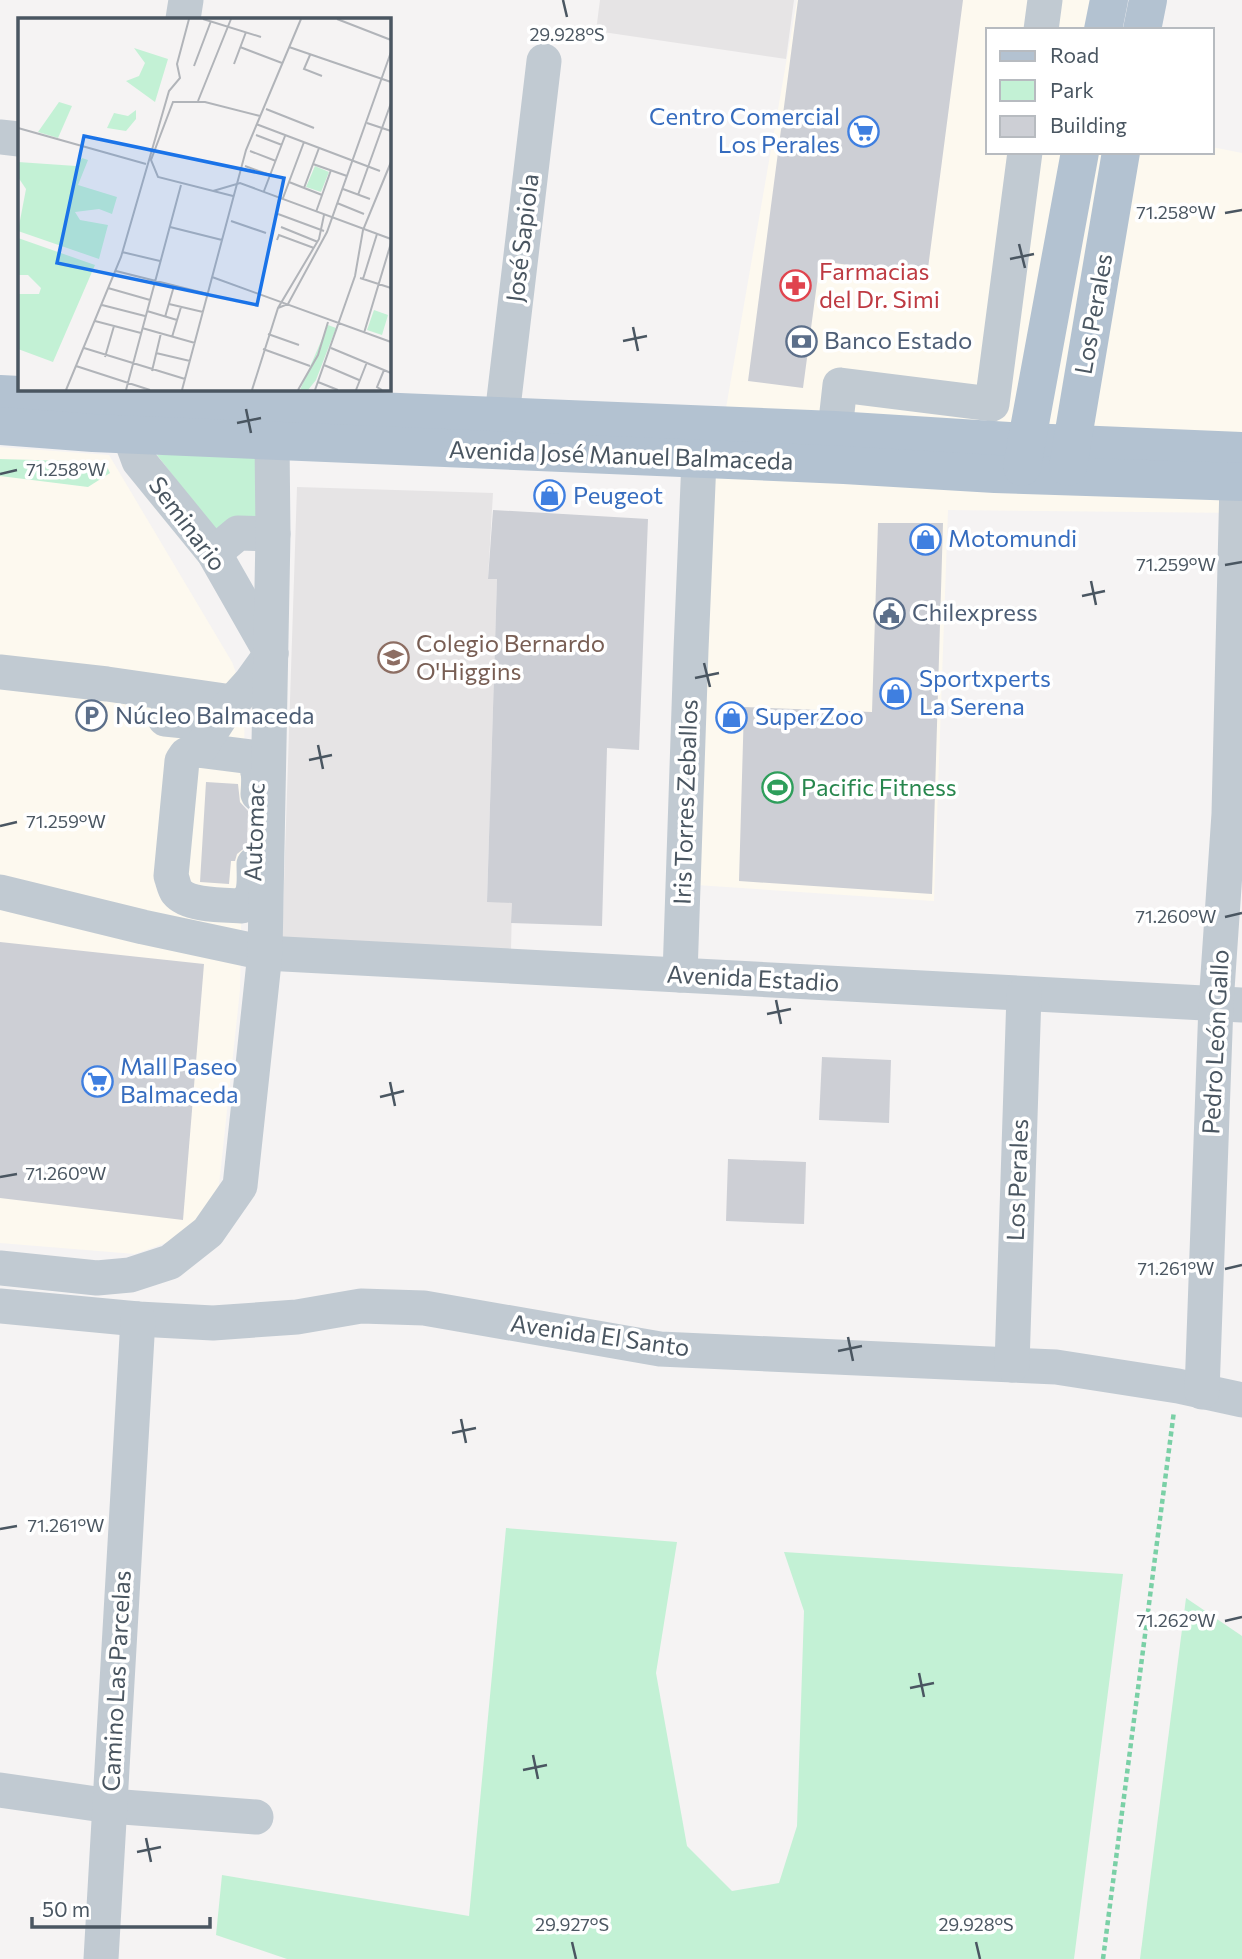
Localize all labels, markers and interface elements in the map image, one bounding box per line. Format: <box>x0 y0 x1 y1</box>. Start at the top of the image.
inset map <box>18 18 390 390</box>
text: 29.928°S <box>529 23 605 45</box>
legend <box>986 28 1214 154</box>
text: Road <box>1050 42 1099 67</box>
text: Park <box>1050 77 1094 102</box>
place label: Centro Comercial Los Perales <box>649 101 840 158</box>
text: Building <box>1050 112 1127 137</box>
supermarket icon: Centro Comercial Los Perales <box>846 114 880 148</box>
street label: José Sapiola <box>499 172 544 304</box>
text: 71.258°W <box>1136 201 1216 223</box>
street label: Los Perales <box>1068 251 1117 376</box>
place label: Farmacias del Dr. Simi <box>819 256 940 313</box>
pharmacy icon: Farmacias del Dr. Simi <box>779 269 813 303</box>
bank icon: Banco Estado <box>784 324 818 358</box>
place label: Banco Estado <box>824 325 972 354</box>
street label: Avenida José Manuel Balmaceda <box>448 434 794 475</box>
text: 71.258°W <box>26 458 106 480</box>
street label: Seminario <box>143 470 233 576</box>
shop icon: Peugeot <box>533 479 567 513</box>
place label: Peugeot <box>573 480 663 509</box>
shop icon: Motomundi <box>908 522 942 556</box>
place label: Motomundi <box>948 523 1077 552</box>
text: 71.259°W <box>1136 553 1216 575</box>
public building icon: Chilexpress <box>872 596 906 630</box>
place label: Chilexpress <box>912 597 1038 626</box>
place label: Colegio Bernardo O'Higgins <box>416 628 605 685</box>
school or university icon: Colegio Bernardo O'Higgins <box>376 641 410 675</box>
place label: Sportxperts La Serena <box>919 663 1051 720</box>
shop icon: Sportxperts La Serena <box>879 676 913 710</box>
parking icon: Núcleo Balmaceda <box>75 699 109 733</box>
street label: Iris Torres Zeballos <box>666 699 703 905</box>
place label: Núcleo Balmaceda <box>115 700 315 729</box>
shop icon: SuperZoo <box>715 700 749 734</box>
place label: SuperZoo <box>755 701 864 730</box>
sports icon: Pacific Fitness <box>761 771 795 805</box>
place label: Pacific Fitness <box>801 772 957 801</box>
street label: Automac <box>237 782 270 882</box>
text: 71.259°W <box>26 810 106 832</box>
text: 71.260°W <box>1136 905 1216 927</box>
street label: Pedro León Gallo <box>1195 949 1234 1135</box>
street label: Avenida Estadio <box>666 958 840 997</box>
place label: Mall Paseo Balmaceda <box>120 1051 239 1108</box>
supermarket icon: Mall Paseo Balmaceda <box>80 1064 114 1098</box>
street label: Los Perales <box>1000 1118 1033 1242</box>
text: 71.260°W <box>26 1162 106 1184</box>
text: 71.261°W <box>1138 1257 1214 1279</box>
street label: Avenida El Santo <box>509 1308 692 1361</box>
text: 71.261°W <box>28 1514 104 1536</box>
street label: Camino Las Parcelas <box>95 1570 136 1792</box>
text: 71.262°W <box>1136 1609 1216 1631</box>
scale bar <box>32 1885 210 1929</box>
text: 50 m <box>42 1896 90 1921</box>
text: 29.927°S <box>535 1913 609 1935</box>
text: 29.928°S <box>938 1913 1014 1935</box>

